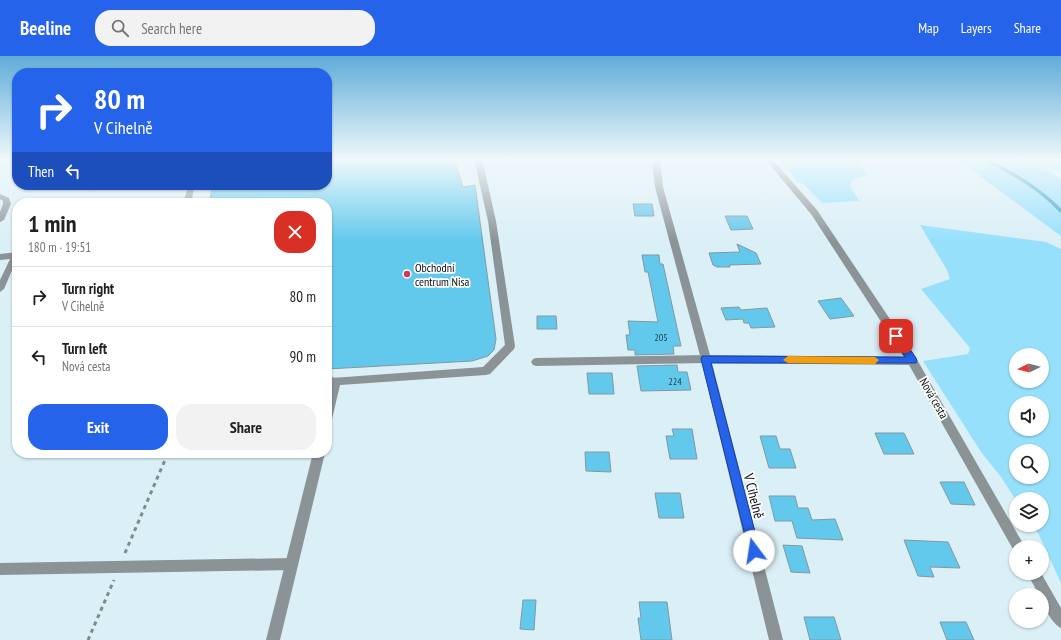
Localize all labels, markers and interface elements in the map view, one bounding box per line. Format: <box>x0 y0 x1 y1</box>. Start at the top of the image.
search box <box>95 10 375 46</box>
text: Beeline <box>20 16 71 40</box>
icon: search <box>109 17 131 39</box>
text: Search here <box>141 19 202 38</box>
text: Map <box>918 19 939 37</box>
text: Layers <box>961 19 992 37</box>
text: Share <box>1014 19 1041 37</box>
text: 80 m <box>94 80 145 117</box>
icon: right <box>28 84 80 136</box>
text: V Cihelně <box>94 116 153 139</box>
icon: left <box>62 160 84 182</box>
text: Then <box>28 162 54 181</box>
text: 1 min <box>28 208 76 239</box>
button: close <box>274 211 316 253</box>
text: 180 m · 19:51 <box>28 239 91 256</box>
place label: Obchodní centrum Nisa <box>415 260 470 289</box>
marker: Obchodní centrum Nisa <box>402 269 412 279</box>
text: Turn right <box>62 279 114 298</box>
icon: right <box>28 286 50 308</box>
text: 80 m <box>290 287 316 306</box>
text: V Cihelně <box>62 298 104 315</box>
pin <box>879 319 913 353</box>
icon: arrive <box>885 325 907 347</box>
house number: 205 <box>654 331 668 344</box>
text: Turn left <box>62 339 107 358</box>
icon: left <box>28 346 50 368</box>
text: 90 m <box>290 347 316 366</box>
north arrow <box>1009 348 1049 388</box>
map controls <box>1009 348 1049 628</box>
text: Nová cesta <box>62 358 110 375</box>
house number: 224 <box>668 375 682 388</box>
street label: Nová cesta <box>916 375 952 421</box>
button: sound <box>1009 396 1049 436</box>
button: Exit <box>28 404 168 450</box>
button: Share <box>176 404 316 450</box>
button: search <box>1009 444 1049 484</box>
street label: V Cihelně <box>739 471 768 521</box>
button: layers <box>1009 492 1049 532</box>
position arrow <box>733 530 775 572</box>
button: + <box>1009 540 1049 580</box>
button: − <box>1009 588 1049 628</box>

